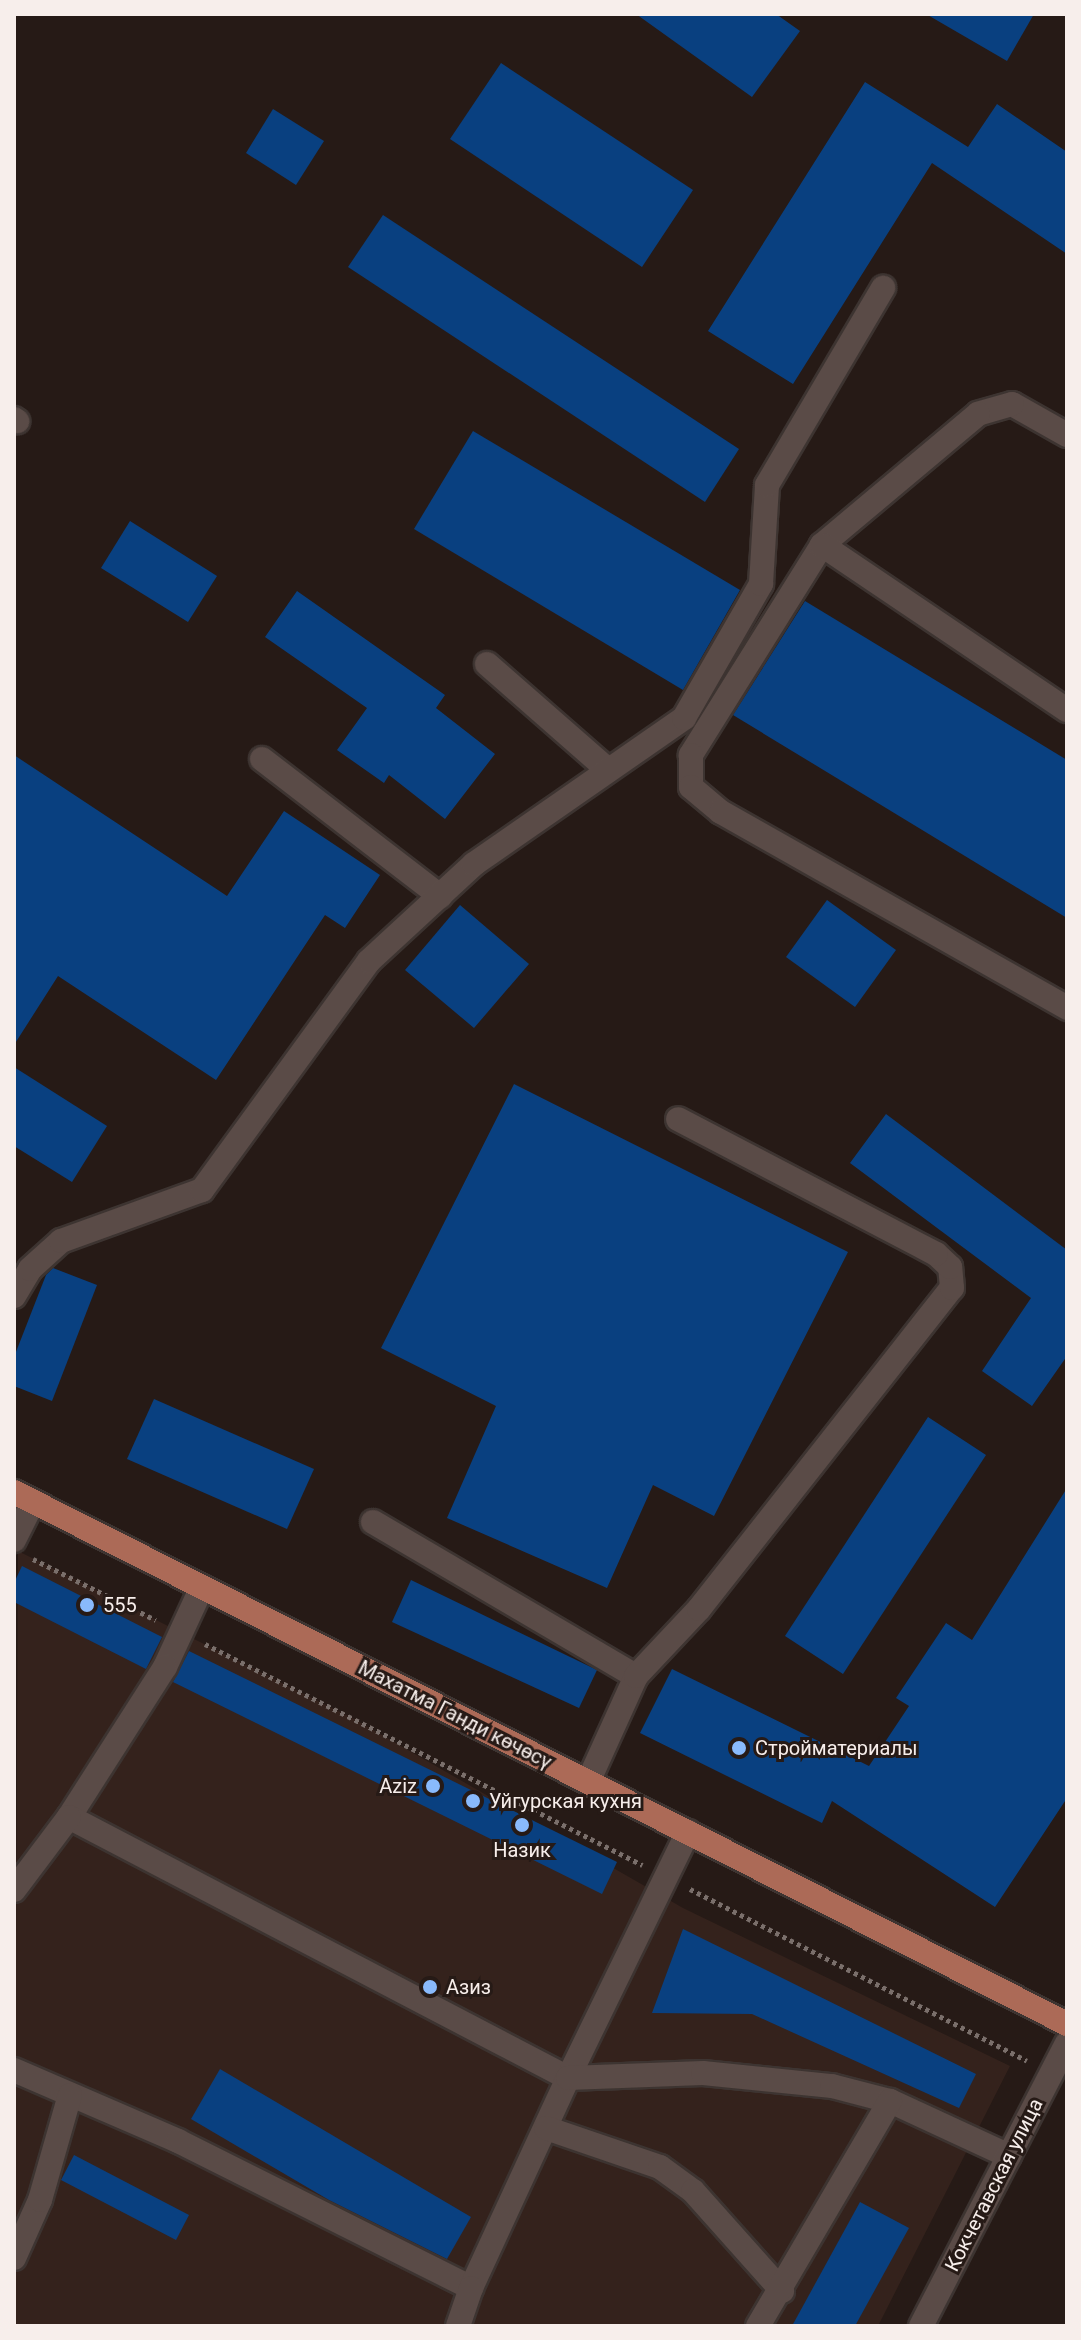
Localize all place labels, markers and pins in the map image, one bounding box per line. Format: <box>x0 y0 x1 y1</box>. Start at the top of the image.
place label: 555 <box>103 1593 137 1617</box>
marker: 555 <box>78 1596 96 1614</box>
place label: Стройматериалы <box>755 1736 918 1760</box>
marker: Стройматериалы <box>730 1739 748 1757</box>
place label: Aziz <box>379 1774 417 1798</box>
marker: Aziz <box>424 1777 442 1795</box>
place label: Уйгурская кухня <box>489 1789 642 1813</box>
marker: Уйгурская кухня <box>464 1792 482 1810</box>
marker: Назик <box>513 1816 531 1834</box>
place label: Назик <box>493 1838 551 1862</box>
place label: Азиз <box>446 1975 491 1999</box>
marker: Азиз <box>421 1978 439 1996</box>

